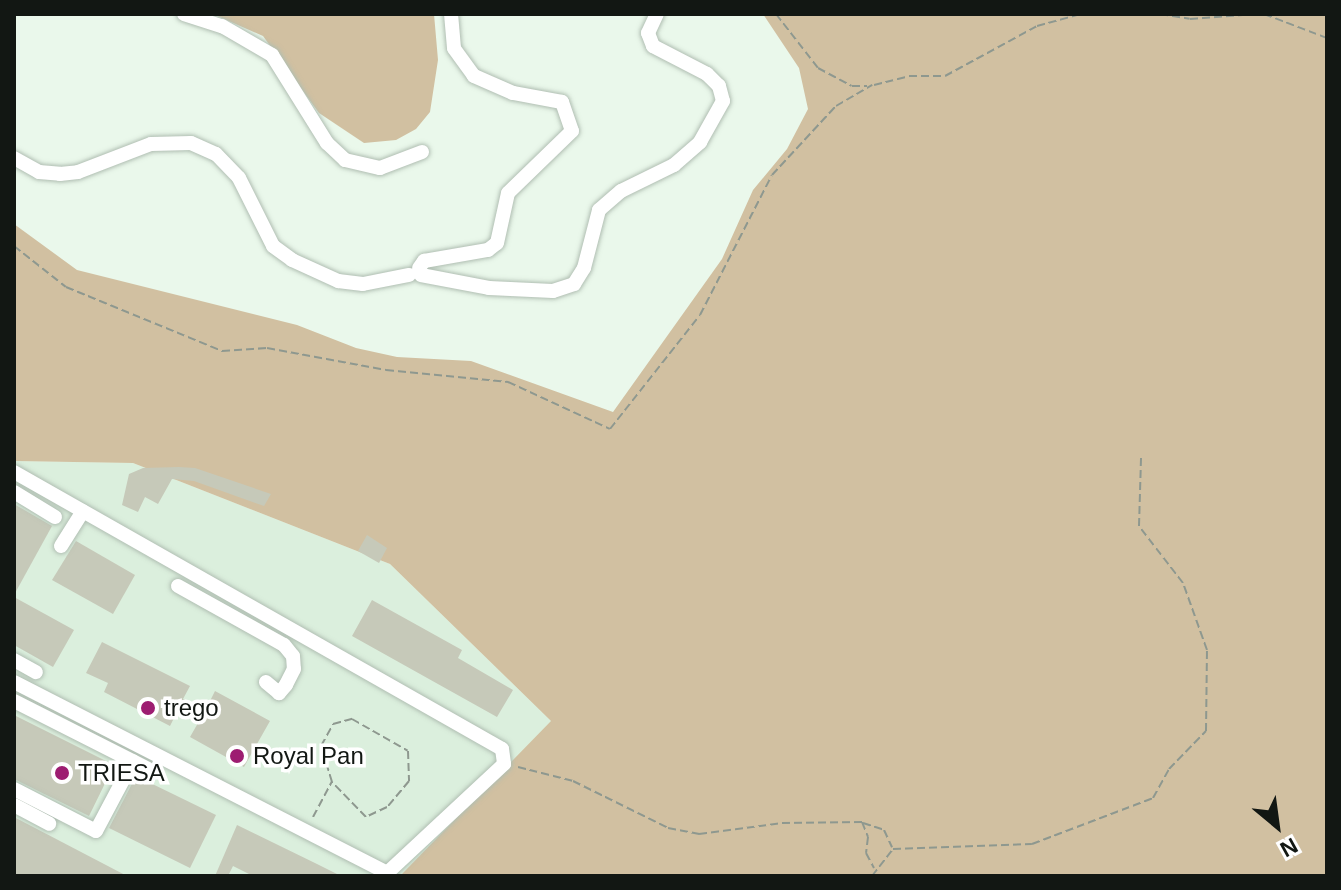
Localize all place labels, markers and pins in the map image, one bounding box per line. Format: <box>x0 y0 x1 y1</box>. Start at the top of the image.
place label: trego <box>164 694 219 722</box>
marker: trego <box>139 699 157 717</box>
place label: Royal Pan <box>253 742 364 770</box>
marker: Royal Pan <box>228 747 246 765</box>
place label: TRIESA <box>78 759 165 787</box>
marker: TRIESA <box>53 764 71 782</box>

